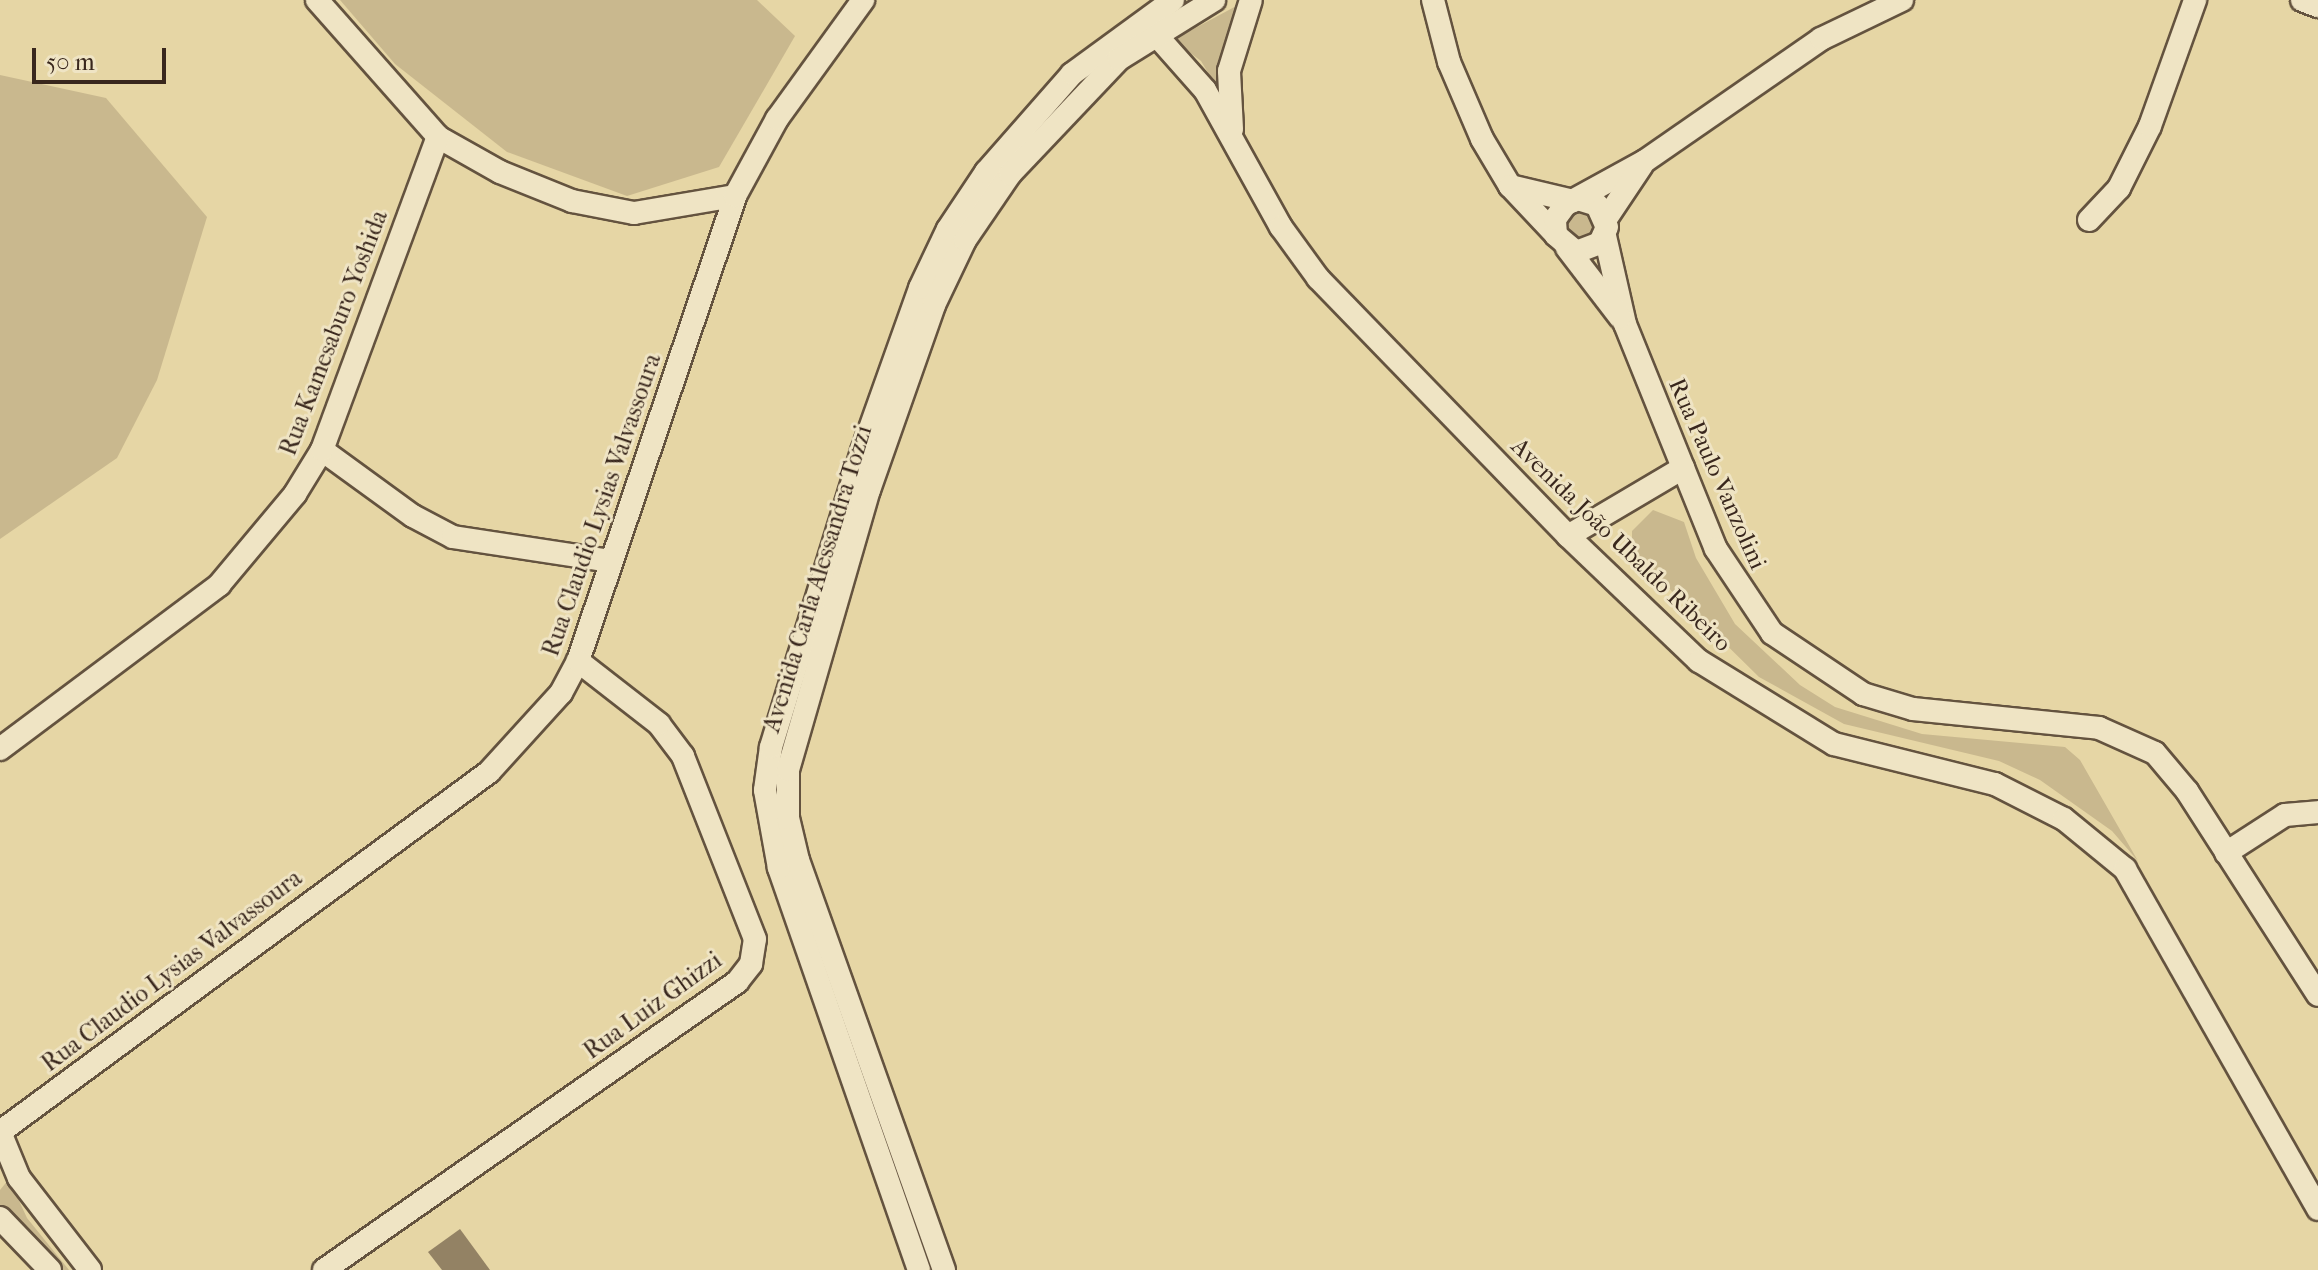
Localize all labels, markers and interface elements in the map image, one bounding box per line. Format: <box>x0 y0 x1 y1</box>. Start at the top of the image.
scale bar <box>36 32 170 82</box>
text: 50 m <box>46 48 95 76</box>
street label: Rua Kamesaburo Yoshida <box>274 206 394 460</box>
street label: Rua Claudio Lysias Valvassoura <box>537 350 667 660</box>
street label: Rua Paulo Vanzolini <box>1662 374 1772 574</box>
street label: Avenida Carla Alessandra Tozzi <box>758 422 878 736</box>
street label: Avenida João Ubaldo Ribeiro <box>1505 432 1737 658</box>
street label: Rua Claudio Lysias Valvassoura <box>36 864 308 1078</box>
street label: Rua Luiz Ghizzi <box>578 946 728 1066</box>

